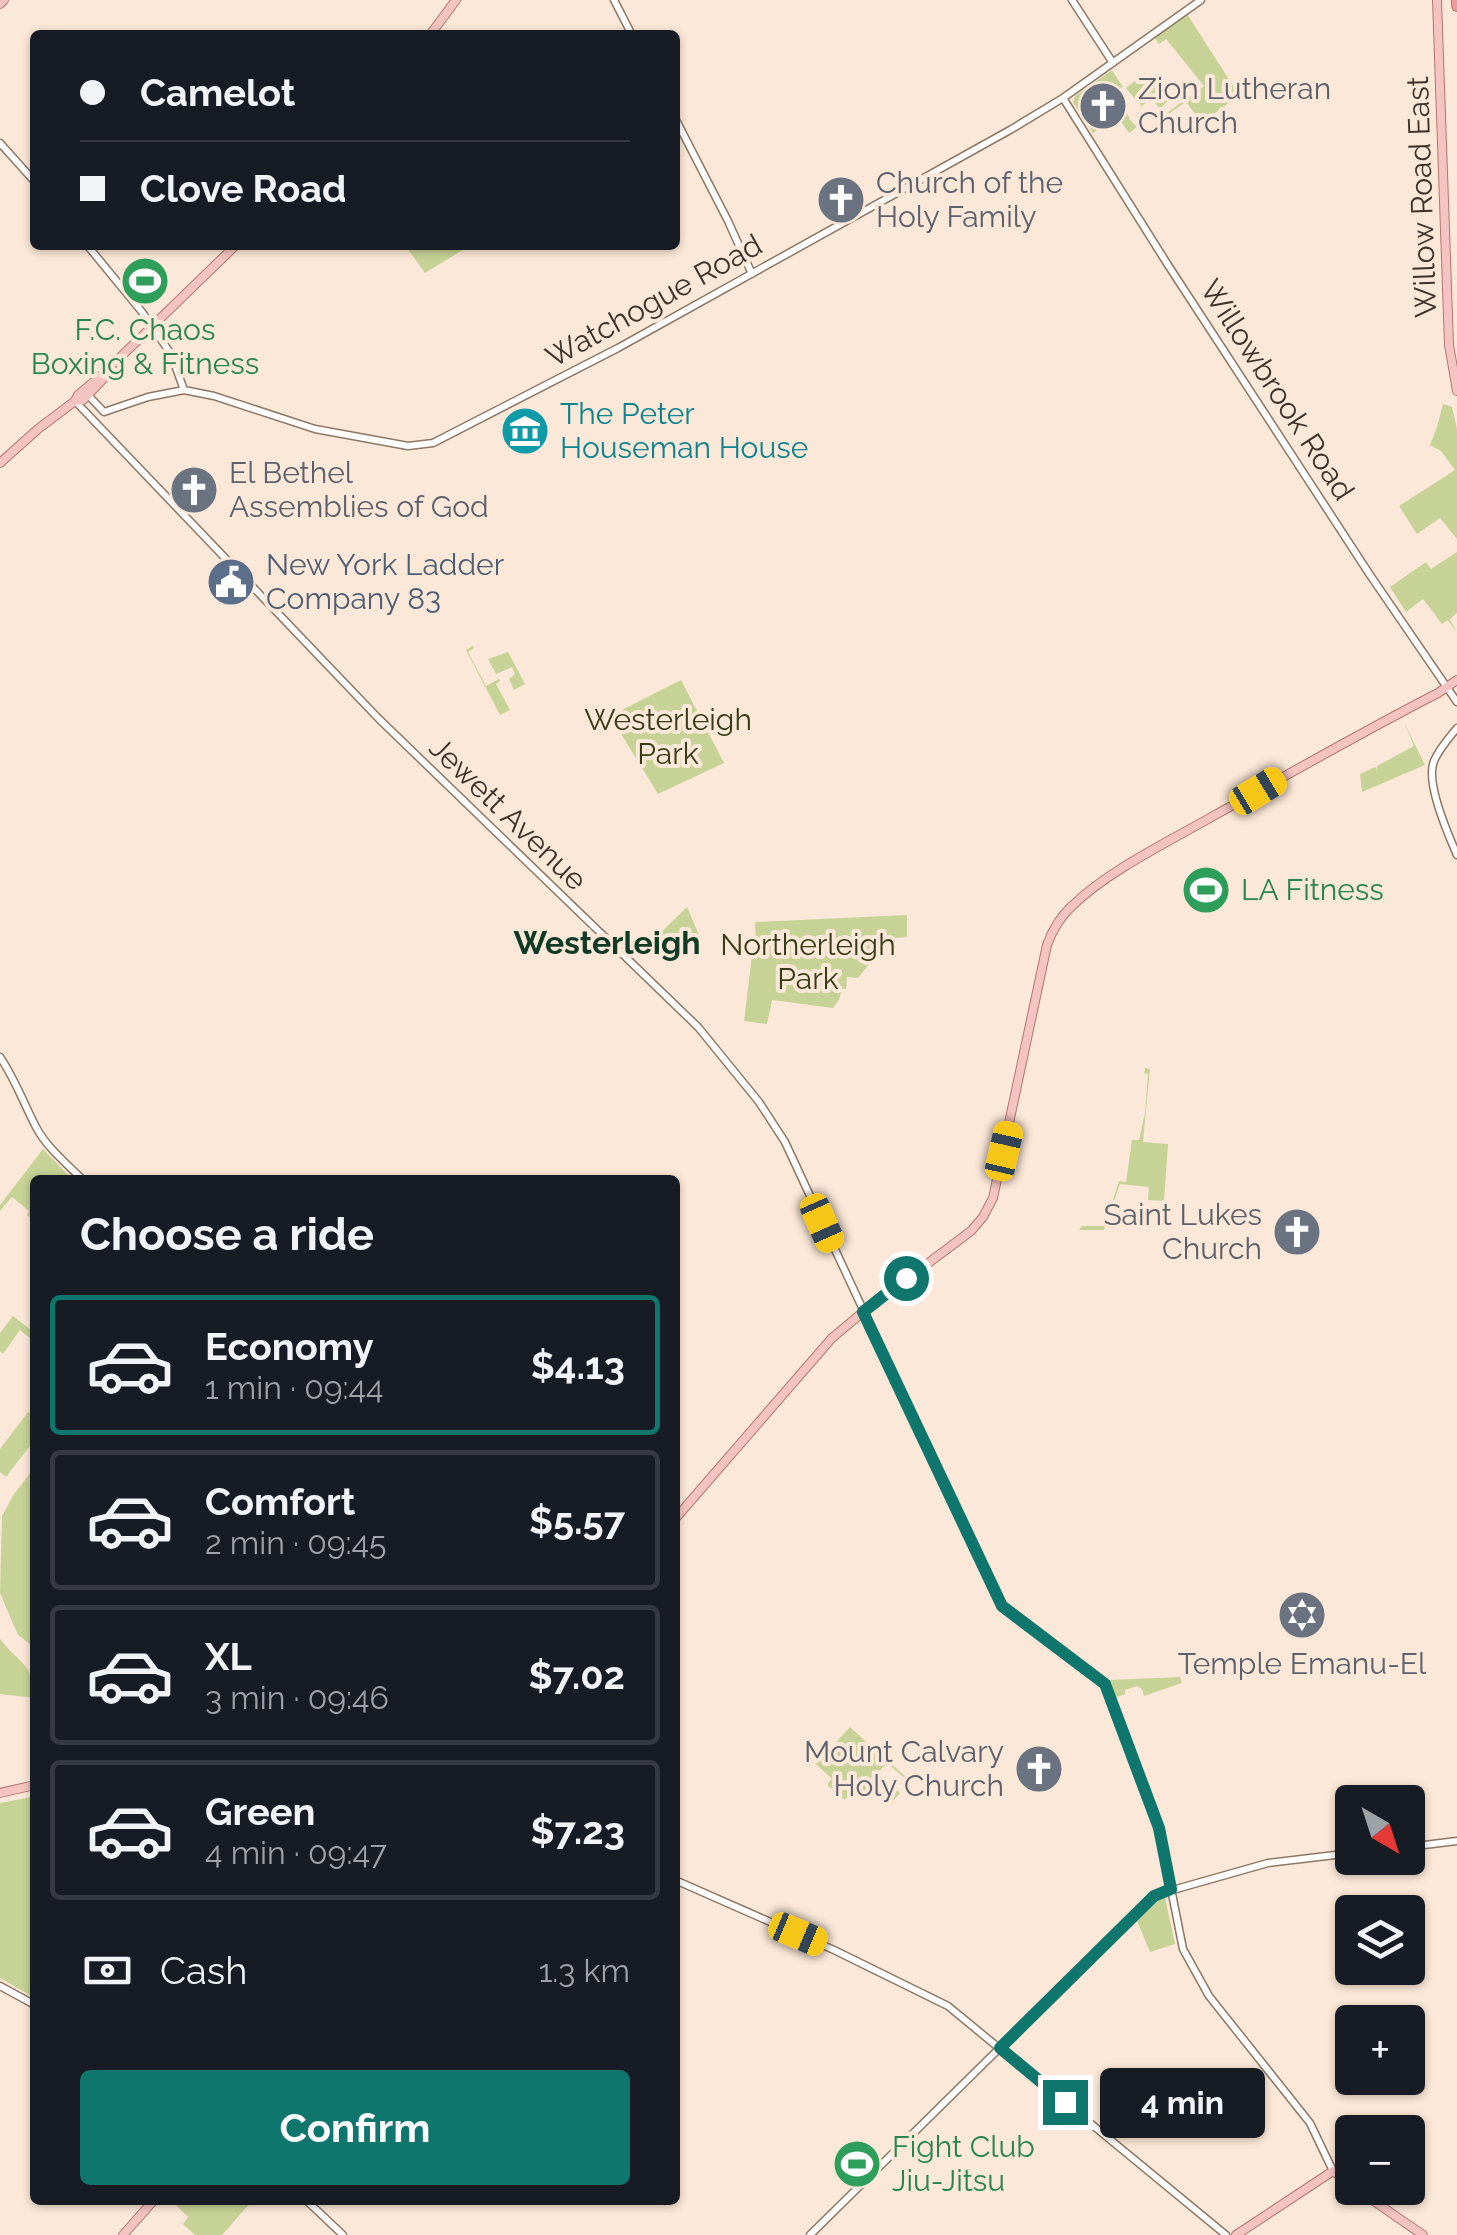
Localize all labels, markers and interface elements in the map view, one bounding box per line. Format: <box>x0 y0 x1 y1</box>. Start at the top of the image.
text: Camelot <box>140 70 295 115</box>
place label: Zion Lutheran Church <box>1138 71 1331 140</box>
street label: Willow Road East <box>1400 76 1443 318</box>
church icon: Zion Lutheran Church <box>1077 80 1129 132</box>
place label: Church of the Holy Family <box>876 165 1063 234</box>
text: Clove Road <box>140 166 347 211</box>
church icon: Church of the Holy Family <box>815 174 867 226</box>
street label: Watchogue Road <box>540 227 768 374</box>
sports icon: F.C. Chaos Boxing & Fitness <box>119 255 171 307</box>
street label: Willowbrook Road <box>1193 273 1362 506</box>
place label: F.C. Chaos Boxing & Fitness <box>31 312 259 381</box>
place label: The Peter Houseman House <box>560 396 808 465</box>
museum icon: The Peter Houseman House <box>499 405 551 457</box>
place label: El Bethel Assemblies of God <box>229 455 489 524</box>
church icon: El Bethel Assemblies of God <box>168 464 220 516</box>
place label: New York Ladder Company 83 <box>266 547 505 616</box>
public building icon: New York Ladder Company 83 <box>205 556 257 608</box>
park label: Westerleigh Park <box>584 702 752 771</box>
street label: Jewett Avenue <box>423 730 594 897</box>
car <box>1225 763 1291 819</box>
sports icon: LA Fitness <box>1180 864 1232 916</box>
place label: LA Fitness <box>1241 872 1384 907</box>
district label: Westerleigh <box>513 924 701 961</box>
park label: Northerleigh Park <box>720 927 896 996</box>
car <box>983 1118 1025 1184</box>
car <box>796 1189 848 1257</box>
place label: Saint Lukes Church <box>1103 1197 1262 1266</box>
church icon: Saint Lukes Church <box>1271 1206 1323 1258</box>
text: Choose a ride <box>80 1208 374 1261</box>
route start <box>884 1256 929 1301</box>
icon: car <box>85 1320 175 1410</box>
text: Economy <box>205 1324 374 1369</box>
text: $4.13 <box>531 1343 625 1388</box>
text: 1 min · 09:44 <box>205 1369 384 1406</box>
icon: car <box>85 1475 175 1565</box>
text: Comfort <box>205 1479 355 1524</box>
text: $5.57 <box>529 1498 625 1543</box>
text: 2 min · 09:45 <box>205 1524 387 1561</box>
synagogue icon: Temple Emanu-El <box>1276 1589 1328 1641</box>
icon: car <box>85 1630 175 1720</box>
text: XL <box>205 1634 252 1679</box>
place label: Temple Emanu-El <box>1178 1646 1427 1681</box>
text: $7.02 <box>528 1653 625 1698</box>
text: 3 min · 09:46 <box>205 1679 389 1716</box>
place label: Mount Calvary Holy Church <box>804 1734 1004 1803</box>
church icon: Mount Calvary Holy Church <box>1013 1743 1065 1795</box>
icon: car <box>85 1785 175 1875</box>
north arrow <box>1335 1785 1425 1875</box>
map controls <box>1335 1785 1425 2205</box>
text: Green <box>205 1789 315 1834</box>
text: $7.23 <box>531 1808 625 1853</box>
text: 4 min · 09:47 <box>205 1834 387 1871</box>
button: layers <box>1335 1895 1425 1985</box>
car <box>765 1908 831 1960</box>
icon: cash <box>80 1943 135 1998</box>
text: Cash <box>160 1948 247 1993</box>
text: 1.3 km <box>539 1952 630 1989</box>
button: + <box>1335 2005 1425 2095</box>
callout: 4 min <box>1100 2067 1265 2137</box>
button: Confirm <box>80 2070 630 2185</box>
route end <box>1043 2080 1088 2125</box>
text: 4 min <box>1141 2084 1224 2121</box>
button: − <box>1335 2115 1425 2205</box>
place label: Fight Club Jiu-Jitsu <box>892 2129 1035 2198</box>
sports icon: Fight Club Jiu-Jitsu <box>831 2138 883 2190</box>

